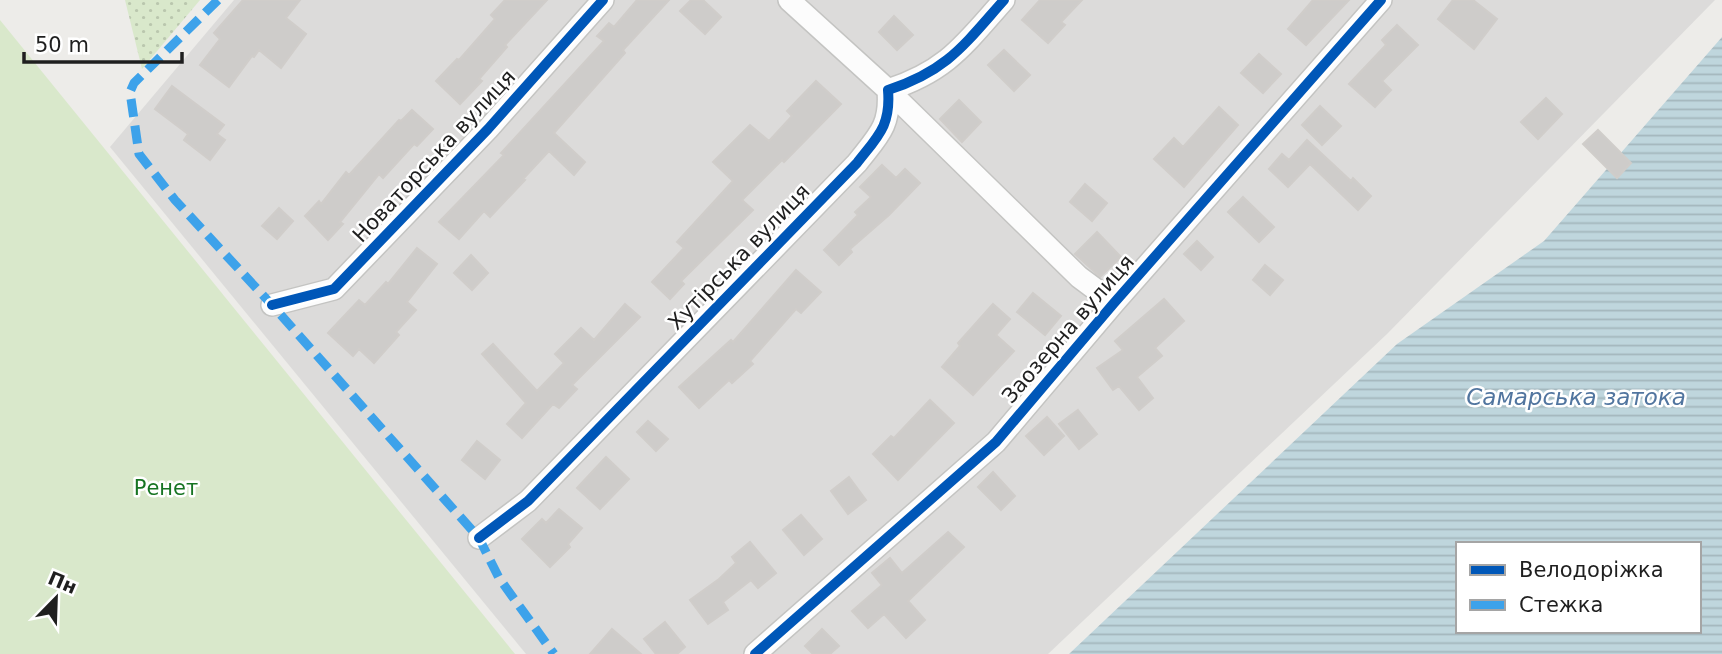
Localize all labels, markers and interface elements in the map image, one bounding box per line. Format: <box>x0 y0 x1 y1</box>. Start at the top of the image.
scale bar <box>24 21 182 65</box>
text: 50 m <box>35 33 89 57</box>
street label: Новаторська вулиця <box>348 65 520 247</box>
street label: Хутірська вулиця <box>663 179 815 335</box>
street label: Заозерна вулиця <box>997 250 1139 408</box>
water label: Самарська затока <box>1466 384 1686 410</box>
park label: Ренет <box>134 476 198 500</box>
legend <box>1456 542 1701 633</box>
text: Велодоріжка <box>1519 558 1664 582</box>
north arrow <box>21 563 91 633</box>
text: Пн <box>45 567 80 598</box>
text: Стежка <box>1519 593 1603 617</box>

